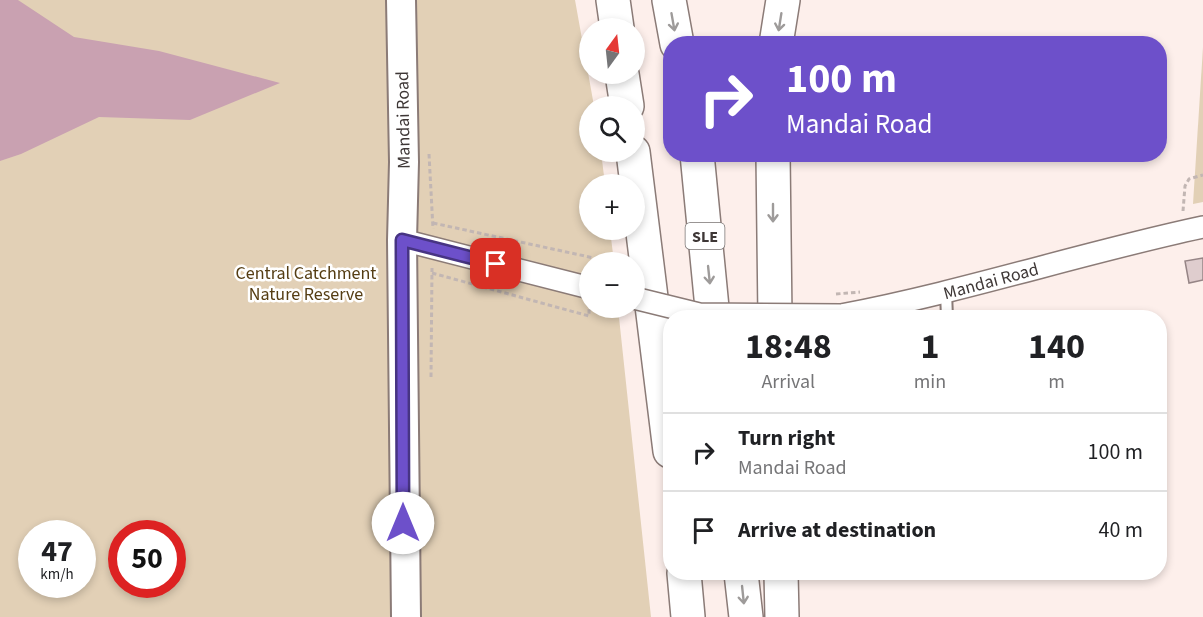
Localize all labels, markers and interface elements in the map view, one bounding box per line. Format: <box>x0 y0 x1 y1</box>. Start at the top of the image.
one-way arrow <box>668 11 679 31</box>
one-way arrow <box>774 11 785 31</box>
north arrow <box>579 18 645 84</box>
map controls <box>579 18 645 318</box>
text: 100 m <box>786 49 897 109</box>
icon: right <box>687 60 765 138</box>
street label: Mandai Road <box>390 71 417 169</box>
button: search <box>579 96 645 162</box>
text: Mandai Road <box>786 105 933 144</box>
button: + <box>579 174 645 240</box>
one-way arrow <box>767 202 778 222</box>
road number: SLE <box>686 223 724 249</box>
pin <box>470 238 521 289</box>
icon: arrive <box>479 247 512 280</box>
button: − <box>579 252 645 318</box>
street label: Mandai Road <box>941 257 1042 306</box>
park label: Central Catchment Nature Reserve <box>236 261 376 307</box>
one-way arrow <box>704 265 715 285</box>
text: 18:48 <box>745 321 832 372</box>
text: 1 <box>920 321 939 372</box>
text: 140 <box>1028 321 1085 372</box>
text: Arrival <box>761 368 815 396</box>
text: min <box>914 368 946 396</box>
text: m <box>1048 368 1065 396</box>
text: Turn right <box>738 422 835 454</box>
icon: right <box>687 436 720 469</box>
text: 100 m <box>1088 436 1143 468</box>
text: Mandai Road <box>738 454 847 482</box>
position arrow <box>371 491 435 555</box>
icon: arrive <box>687 514 720 547</box>
text: Arrive at destination <box>738 514 936 546</box>
text: 40 m <box>1098 514 1143 546</box>
speed limit sign: 50 <box>108 520 186 598</box>
text: 47 <box>41 530 73 573</box>
text: km/h <box>40 564 74 585</box>
one-way arrow <box>738 585 749 604</box>

